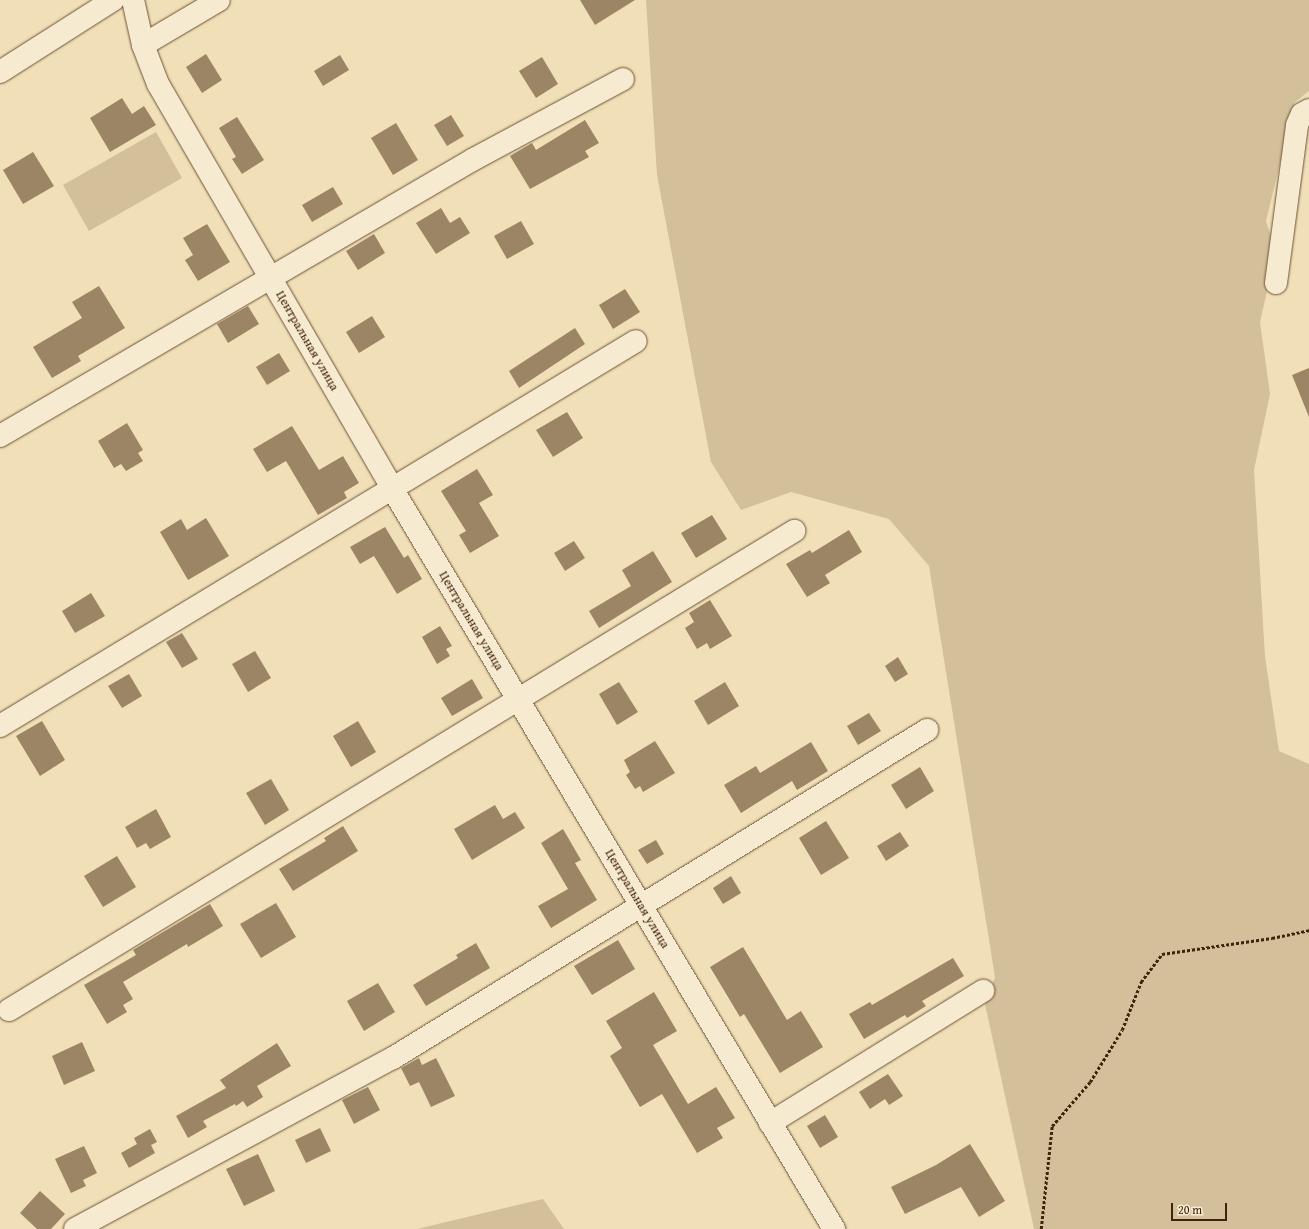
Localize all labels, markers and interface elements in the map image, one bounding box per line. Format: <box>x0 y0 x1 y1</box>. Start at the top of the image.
street label: Центральная улица <box>272 288 342 394</box>
street label: Центральная улица <box>435 569 507 673</box>
street label: Центральная улица <box>601 847 673 951</box>
scale bar <box>1173 1195 1229 1221</box>
text: 20 m <box>1178 1201 1202 1218</box>

